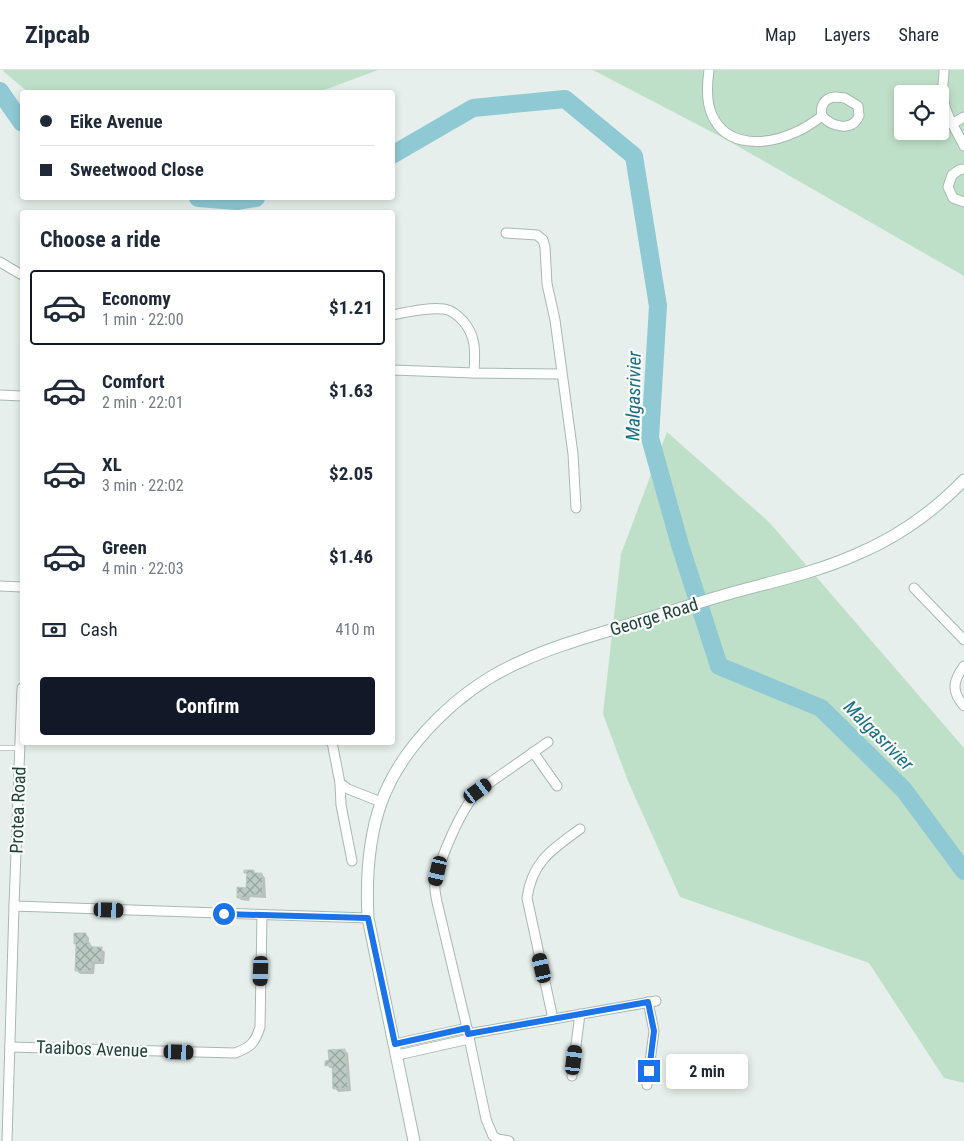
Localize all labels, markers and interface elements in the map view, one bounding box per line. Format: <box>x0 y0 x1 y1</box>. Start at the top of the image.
text: Zipcab <box>25 21 90 49</box>
text: Map <box>765 24 796 45</box>
text: Layers <box>824 24 871 45</box>
text: Share <box>899 24 939 45</box>
map controls <box>894 85 949 140</box>
button: locate <box>894 85 949 140</box>
text: Eike Avenue <box>70 110 163 133</box>
text: Sweetwood Close <box>70 158 204 181</box>
text: Choose a ride <box>40 227 161 252</box>
icon: car <box>42 285 87 330</box>
text: Economy <box>102 287 171 310</box>
text: $1.21 <box>329 296 373 319</box>
text: 1 min · 22:00 <box>102 310 184 329</box>
water label: Malgasrivier <box>621 351 646 441</box>
icon: car <box>42 368 87 413</box>
text: Comfort <box>102 370 165 393</box>
text: $1.63 <box>329 379 373 402</box>
text: 2 min · 22:01 <box>102 393 184 412</box>
icon: car <box>42 451 87 496</box>
text: XL <box>102 453 122 476</box>
text: $2.05 <box>329 462 373 485</box>
text: 3 min · 22:02 <box>102 476 184 495</box>
icon: car <box>42 534 87 579</box>
text: Green <box>102 536 147 559</box>
text: $1.46 <box>329 545 373 568</box>
text: 4 min · 22:03 <box>102 559 184 578</box>
street label: George Road <box>607 593 700 640</box>
icon: cash <box>40 616 68 644</box>
text: Cash <box>80 618 118 641</box>
text: 410 m <box>336 620 375 639</box>
button: Confirm <box>40 677 375 735</box>
water label: Malgasrivier <box>839 696 919 775</box>
street label: Protea Road <box>5 766 30 854</box>
car <box>461 776 494 806</box>
car <box>427 855 448 887</box>
car <box>93 902 124 918</box>
route start <box>213 903 235 925</box>
car <box>531 952 552 984</box>
car <box>252 956 269 986</box>
street label: Taaibos Avenue <box>36 1036 148 1061</box>
car <box>163 1044 194 1060</box>
car <box>564 1044 583 1076</box>
callout: 2 min <box>666 1054 749 1088</box>
route end <box>638 1060 660 1082</box>
text: 2 min <box>689 1062 725 1081</box>

